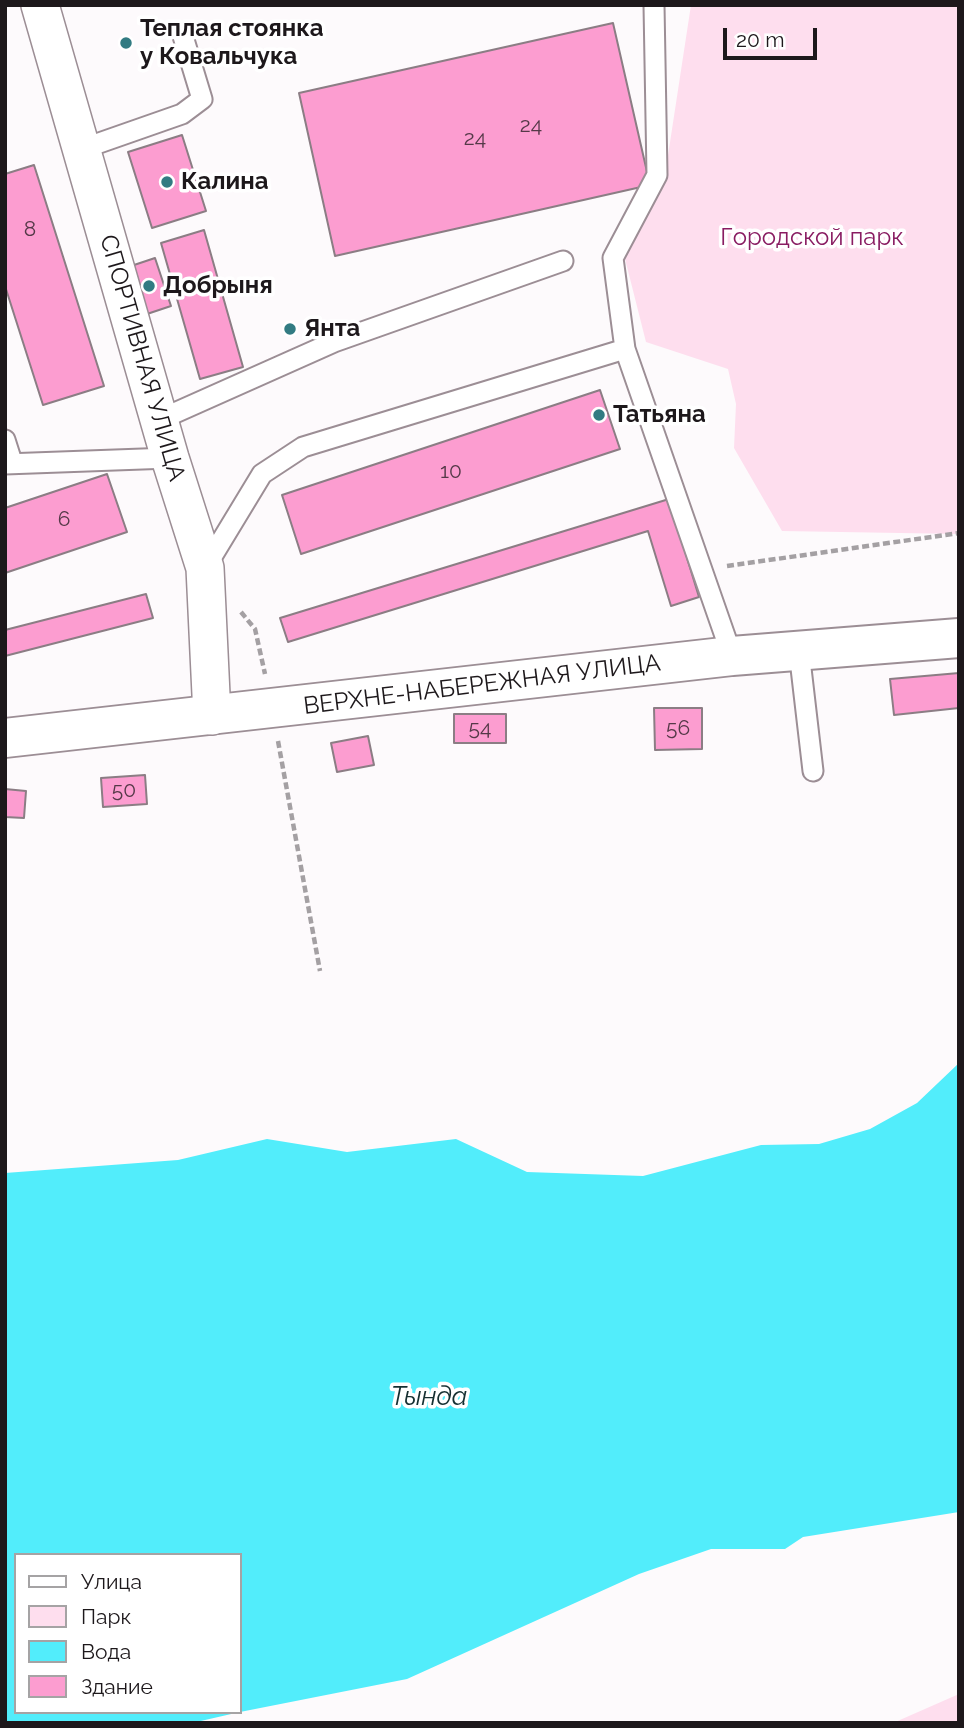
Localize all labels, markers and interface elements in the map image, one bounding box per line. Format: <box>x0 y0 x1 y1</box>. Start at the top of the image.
scale bar <box>726 14 820 58</box>
place label: Теплая стоянка у Ковальчука <box>140 15 324 71</box>
text: 20 m <box>736 27 784 52</box>
marker: Теплая стоянка у Ковальчука <box>118 35 134 51</box>
house number: 24 <box>520 113 542 139</box>
house number: 24 <box>464 126 486 152</box>
place label: Калина <box>181 168 268 196</box>
marker: Калина <box>159 174 175 190</box>
house number: 8 <box>24 217 36 243</box>
park label: Городской парк <box>720 224 904 252</box>
street label: СПОРТИВНАЯ УЛИЦА <box>93 231 191 485</box>
place label: Добрыня <box>163 272 273 300</box>
marker: Добрыня <box>141 278 157 294</box>
place label: Янта <box>304 315 360 343</box>
marker: Янта <box>282 321 298 337</box>
place label: Татьяна <box>613 401 706 429</box>
marker: Татьяна <box>591 407 607 423</box>
house number: 10 <box>440 459 462 485</box>
house number: 6 <box>58 507 70 533</box>
street label: ВЕРХНЕ-НАБЕРЕЖНАЯ УЛИЦА <box>302 649 662 721</box>
house number: 54 <box>469 716 491 742</box>
house number: 56 <box>666 716 690 742</box>
house number: 50 <box>112 778 136 804</box>
water label: Тында <box>391 1381 467 1413</box>
legend <box>14 1553 242 1714</box>
text: Улица <box>81 1569 142 1594</box>
text: Парк <box>81 1604 131 1629</box>
text: Вода <box>81 1639 131 1664</box>
text: Здание <box>81 1674 153 1699</box>

